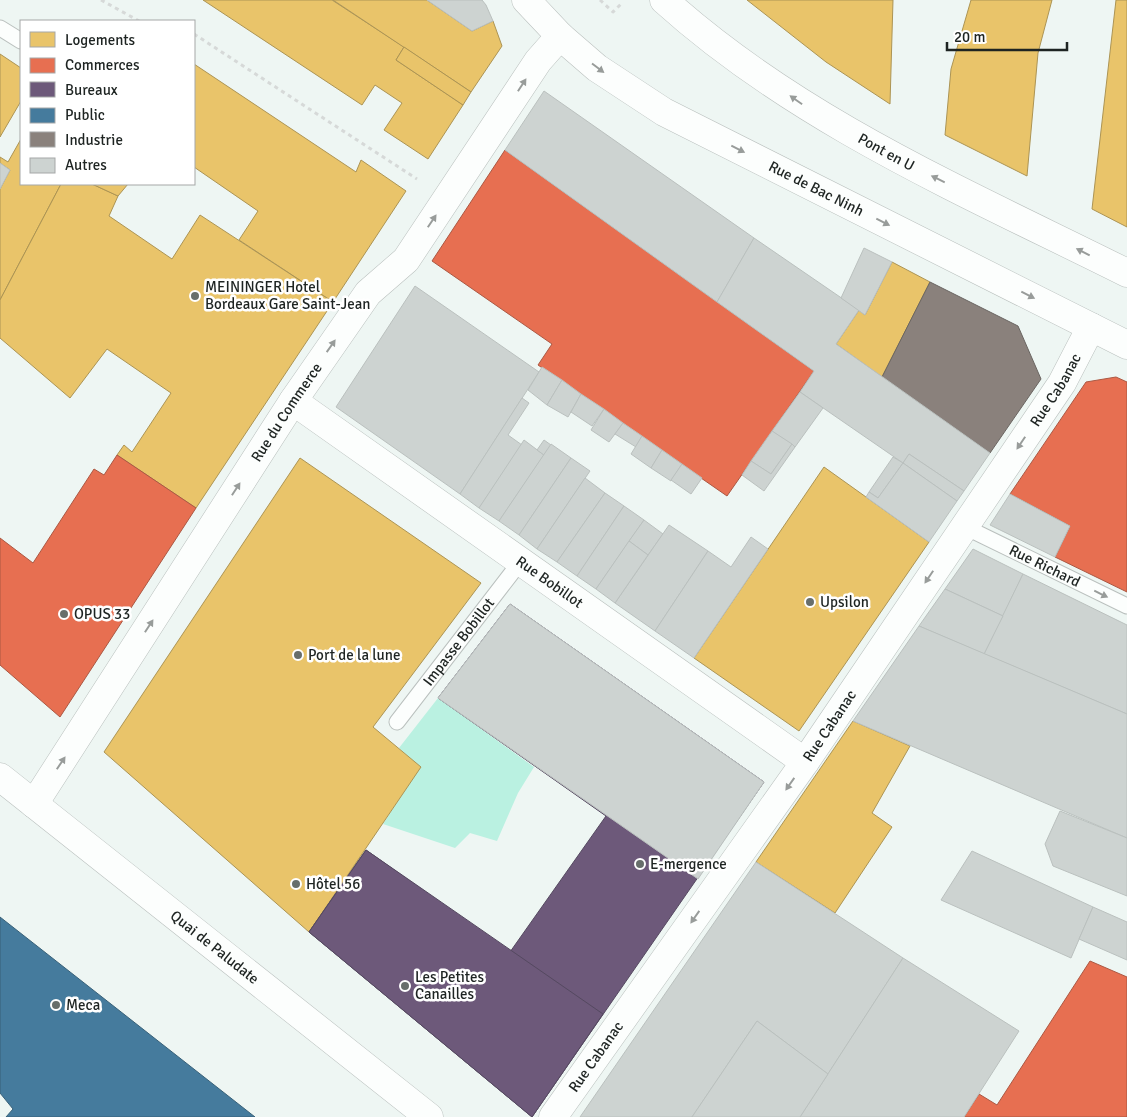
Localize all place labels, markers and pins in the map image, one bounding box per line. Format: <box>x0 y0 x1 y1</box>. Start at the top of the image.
place label: MEININGER Hotel Bordeaux Gare Saint-Jean <box>205 278 370 313</box>
marker: MEININGER Hotel Bordeaux Gare Saint-Jean <box>189 290 201 302</box>
place label: Upsilon <box>820 593 869 611</box>
marker: Upsilon <box>804 596 816 608</box>
place label: OPUS 33 <box>74 605 130 623</box>
marker: OPUS 33 <box>58 608 70 620</box>
place label: Port de la lune <box>308 646 401 664</box>
marker: Port de la lune <box>292 649 304 661</box>
place label: E-mergence <box>650 855 727 873</box>
marker: E-mergence <box>634 858 646 870</box>
place label: Hôtel 56 <box>306 875 360 893</box>
marker: Hôtel 56 <box>290 878 302 890</box>
place label: Les Petites Canailles <box>415 968 484 1003</box>
marker: Les Petites Canailles <box>399 980 411 992</box>
place label: Meca <box>66 996 100 1014</box>
marker: Meca <box>50 999 62 1011</box>

